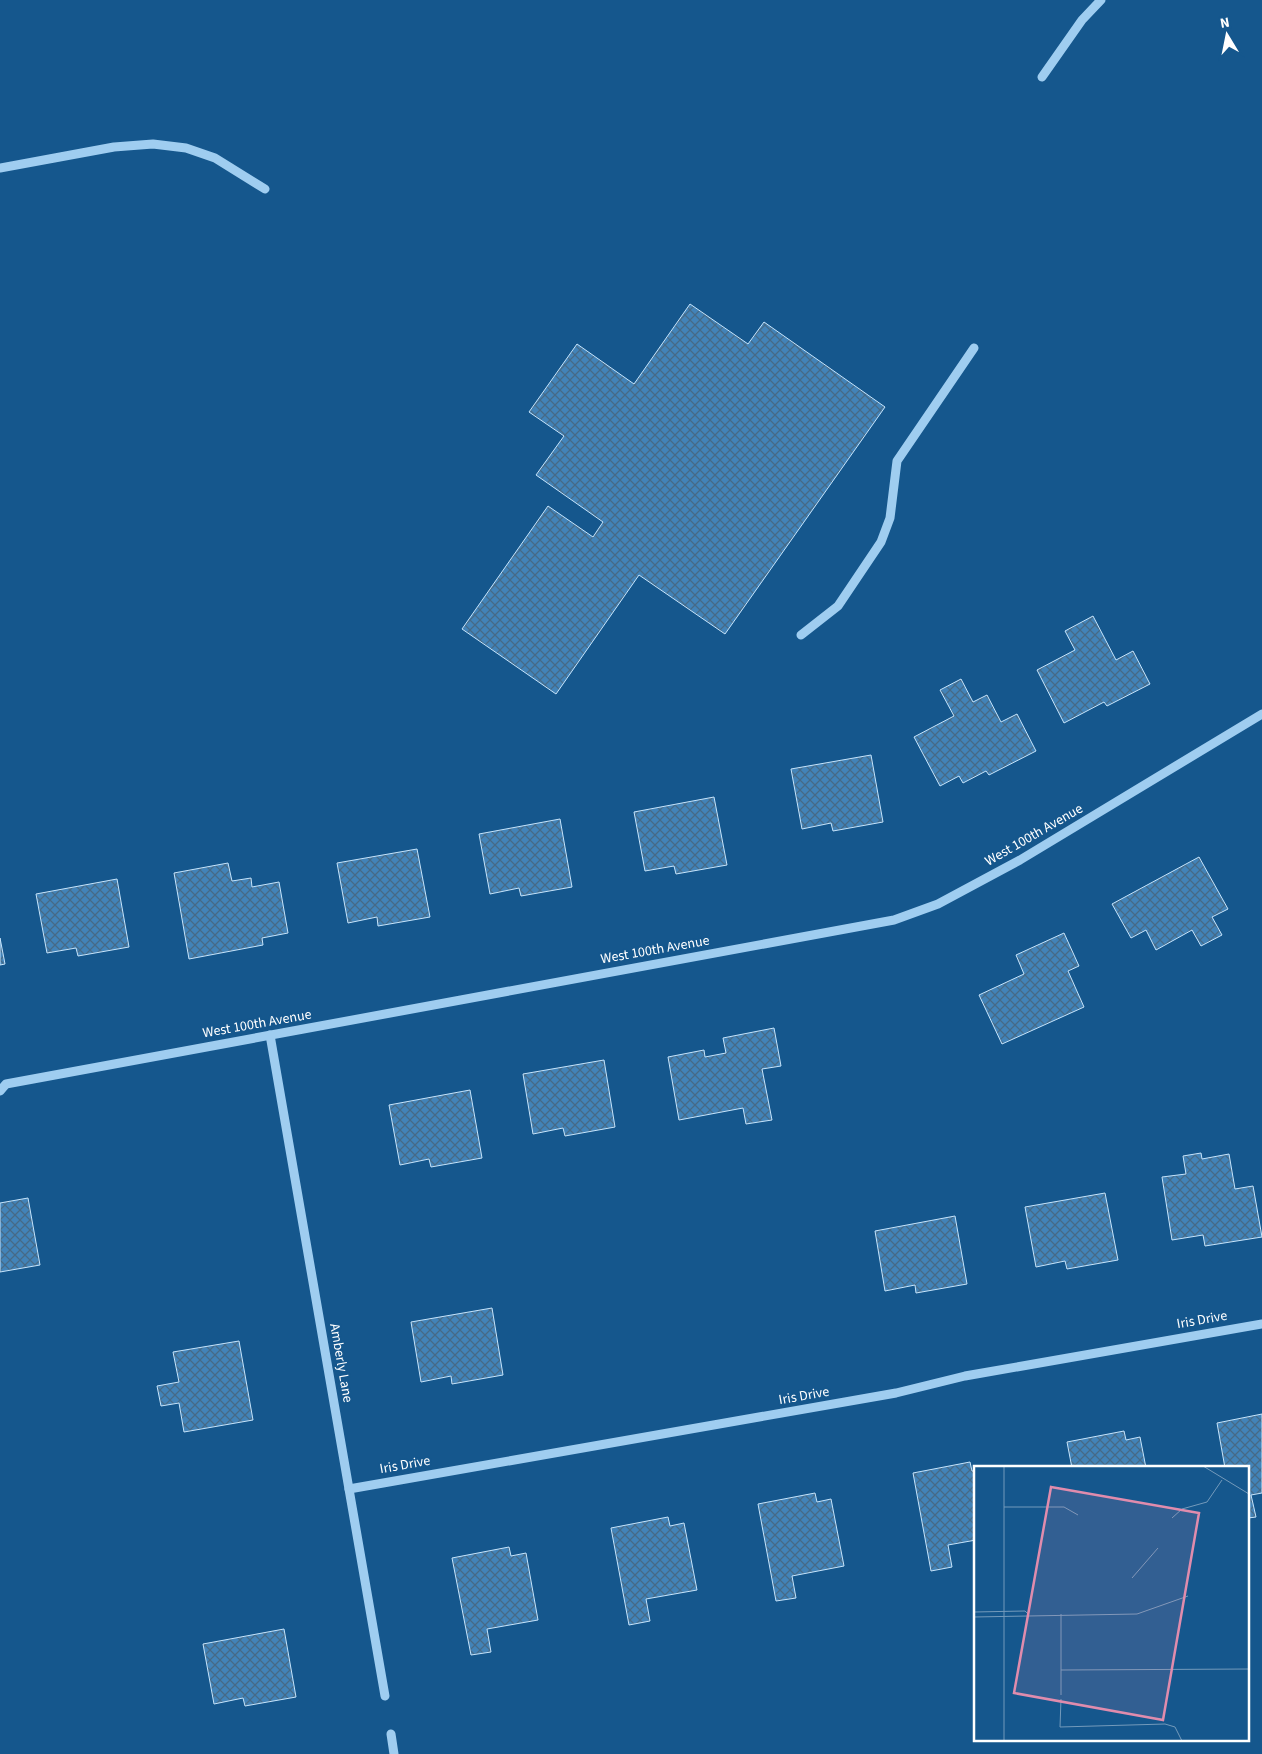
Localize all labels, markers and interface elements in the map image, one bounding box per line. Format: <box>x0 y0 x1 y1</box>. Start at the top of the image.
north arrow <box>1202 10 1252 60</box>
text: N <box>1219 13 1231 34</box>
street label: West 100th Avenue <box>981 799 1087 871</box>
street label: West 100th Avenue <box>599 931 711 969</box>
street label: West 100th Avenue <box>201 1005 313 1043</box>
street label: Iris Drive <box>1175 1306 1229 1334</box>
street label: Amberly Lane <box>324 1322 358 1404</box>
street label: Iris Drive <box>777 1382 831 1410</box>
street label: Iris Drive <box>378 1451 432 1479</box>
inset map <box>974 1466 1250 1742</box>

